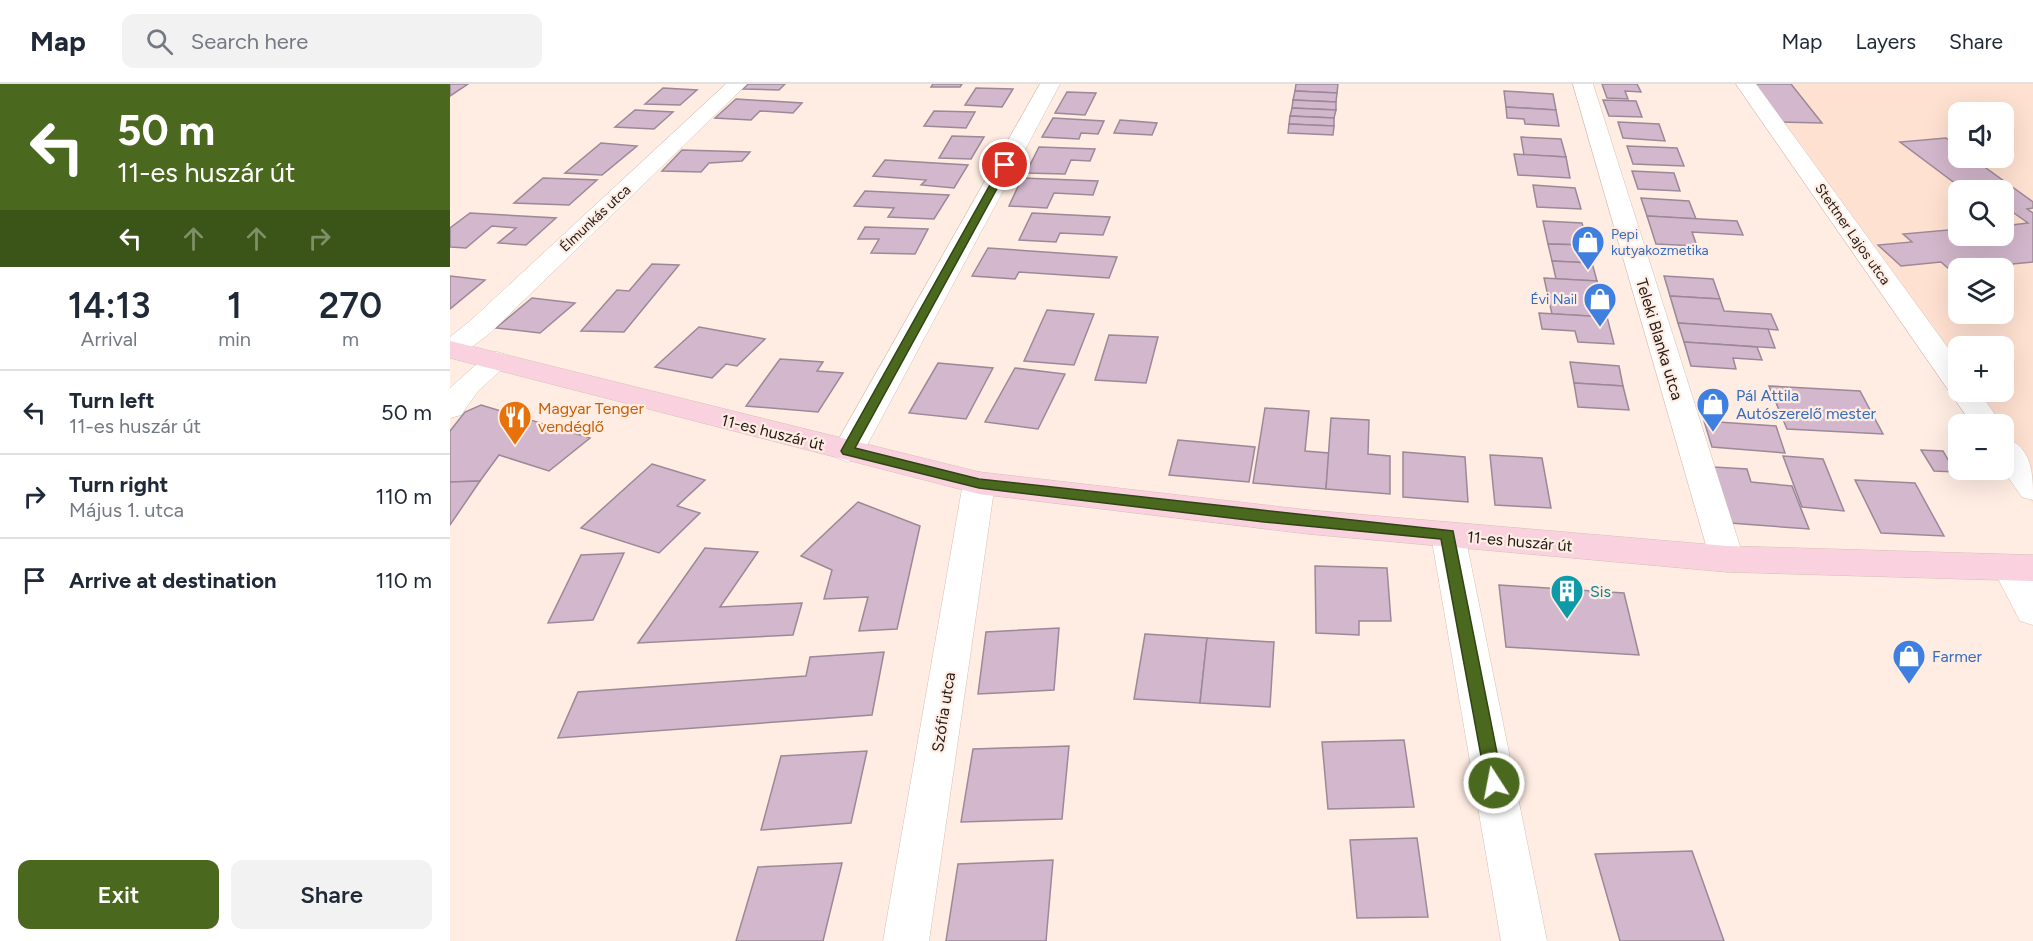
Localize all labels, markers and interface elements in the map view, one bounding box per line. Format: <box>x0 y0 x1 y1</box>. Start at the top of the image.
search box <box>122 14 542 68</box>
text: Map <box>30 24 86 58</box>
icon: search <box>143 25 176 58</box>
text: Search here <box>191 28 308 55</box>
text: Map <box>1782 29 1822 54</box>
text: Layers <box>1855 29 1916 54</box>
text: Share <box>1949 29 2003 54</box>
map controls <box>1948 102 2014 480</box>
button: sound <box>1948 102 2014 168</box>
text: 50 m <box>117 105 215 156</box>
icon: left <box>18 108 96 186</box>
pin <box>979 139 1030 190</box>
icon: arrive <box>988 148 1021 181</box>
text: 11-es huszár út <box>117 156 295 189</box>
street label: Stettner Lajos utca <box>1811 180 1894 288</box>
button: search <box>1948 180 2014 246</box>
street label: Élmunkás utca <box>556 181 634 255</box>
icon: left <box>114 222 147 255</box>
icon: ahead <box>177 222 210 255</box>
icon: ahead <box>240 222 273 255</box>
icon: right <box>303 222 336 255</box>
shop icon: Pepi kutyakozmetika <box>1570 224 1606 271</box>
place label: Pepi kutyakozmetika <box>1611 226 1709 259</box>
button: layers <box>1948 258 2014 324</box>
street label: Teleki Blanka utca <box>1632 276 1687 402</box>
shop icon: Évi Nail <box>1582 281 1618 328</box>
text: 14:13 <box>68 284 150 327</box>
text: 1 <box>227 284 242 327</box>
text: 270 <box>319 284 382 327</box>
place label: Évi Nail <box>1530 291 1577 308</box>
text: Arrival <box>81 327 137 351</box>
text: min <box>218 327 251 351</box>
text: m <box>342 327 359 351</box>
button: + <box>1948 336 2014 402</box>
shop icon: Pál Attila Autószerelő mester <box>1695 386 1731 433</box>
place label: Pál Attila Autószerelő mester <box>1736 386 1877 423</box>
text: Turn left <box>69 387 155 414</box>
icon: left <box>18 396 51 429</box>
text: 50 m <box>381 399 432 426</box>
restaurant icon: Magyar Tenger vendéglő <box>497 399 533 446</box>
place label: Magyar Tenger vendéglő <box>538 399 644 436</box>
street label: 11-es huszár út <box>719 410 826 454</box>
text: 11-es huszár út <box>69 414 201 438</box>
button: − <box>1948 414 2014 480</box>
text: Turn right <box>69 471 168 498</box>
icon: right <box>18 480 51 513</box>
text: 110 m <box>376 483 432 510</box>
text: Május 1. utca <box>69 498 184 522</box>
street label: 11-es huszár út <box>1466 527 1573 556</box>
icon: arrive <box>18 564 51 597</box>
text: Arrive at destination <box>69 567 277 594</box>
text: 110 m <box>376 567 432 594</box>
building icon: Sis <box>1549 573 1585 620</box>
place label: Sis <box>1590 582 1611 601</box>
shop icon: Farmer <box>1891 638 1927 685</box>
place label: Farmer <box>1932 647 1983 666</box>
street label: Szófia utca <box>928 671 959 753</box>
position arrow <box>1462 751 1526 815</box>
button: Exit <box>18 860 219 929</box>
button: Share <box>231 860 432 929</box>

